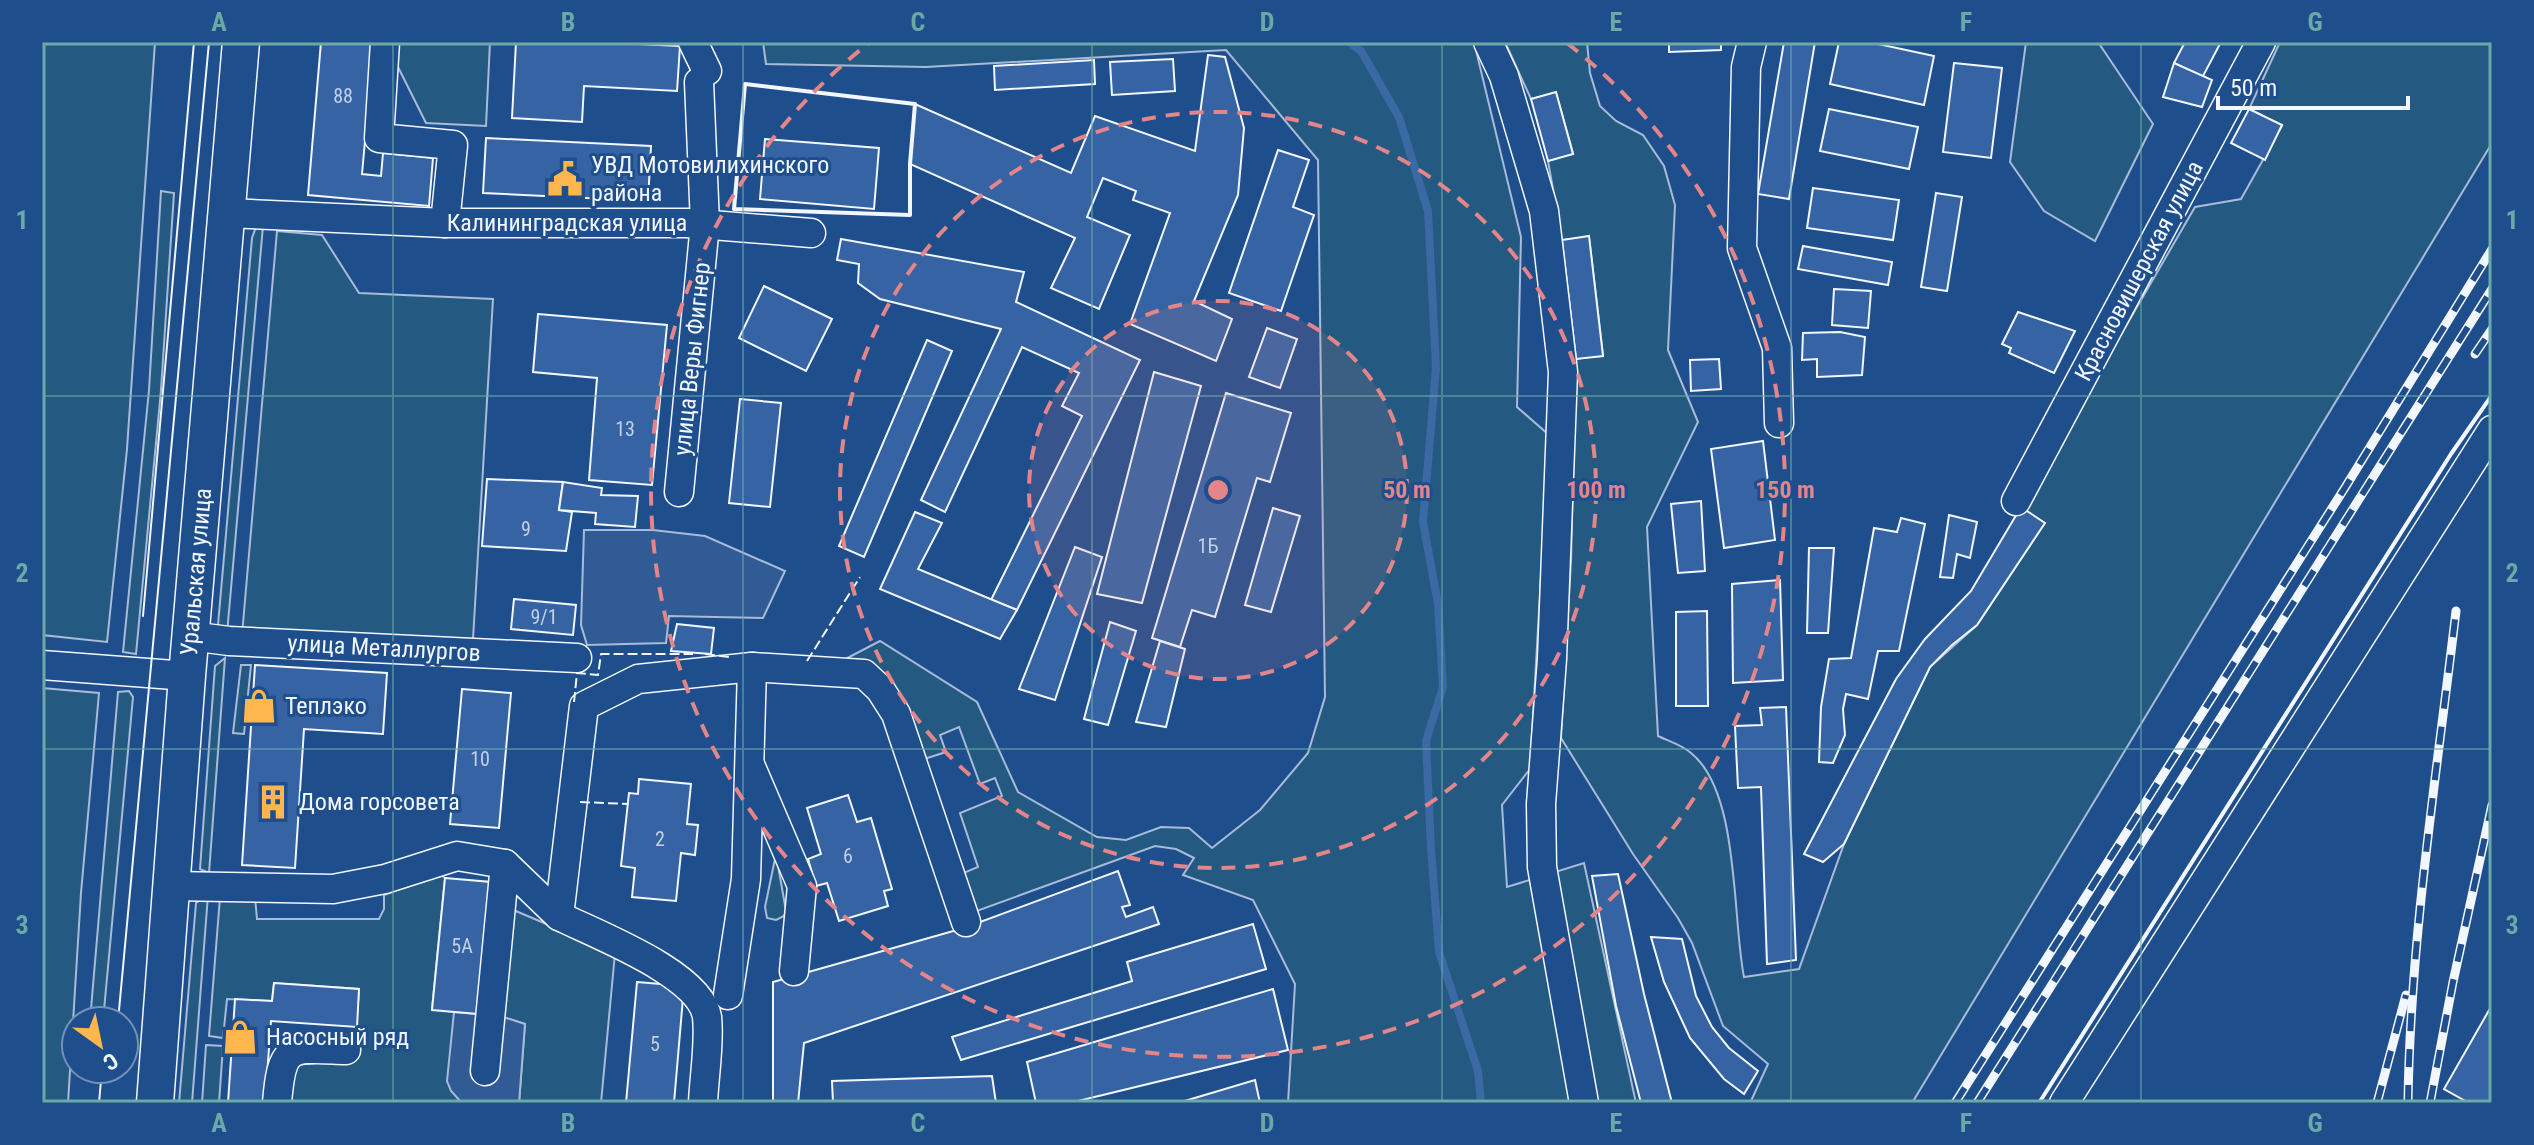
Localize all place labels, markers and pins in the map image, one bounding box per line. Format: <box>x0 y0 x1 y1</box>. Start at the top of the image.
place label: УВД Мотовилихинского района <box>591 151 829 207</box>
public building icon: УВД Мотовилихинского района <box>546 160 584 198</box>
centre of rings <box>1204 476 1232 504</box>
shop icon: Теплэко <box>240 687 278 725</box>
place label: Теплэко <box>285 692 367 720</box>
building icon: Дома горсовета <box>254 783 292 821</box>
place label: Дома горсовета <box>299 788 460 816</box>
shop icon: Насосный ряд <box>221 1018 259 1056</box>
place label: Насосный ряд <box>266 1023 409 1051</box>

